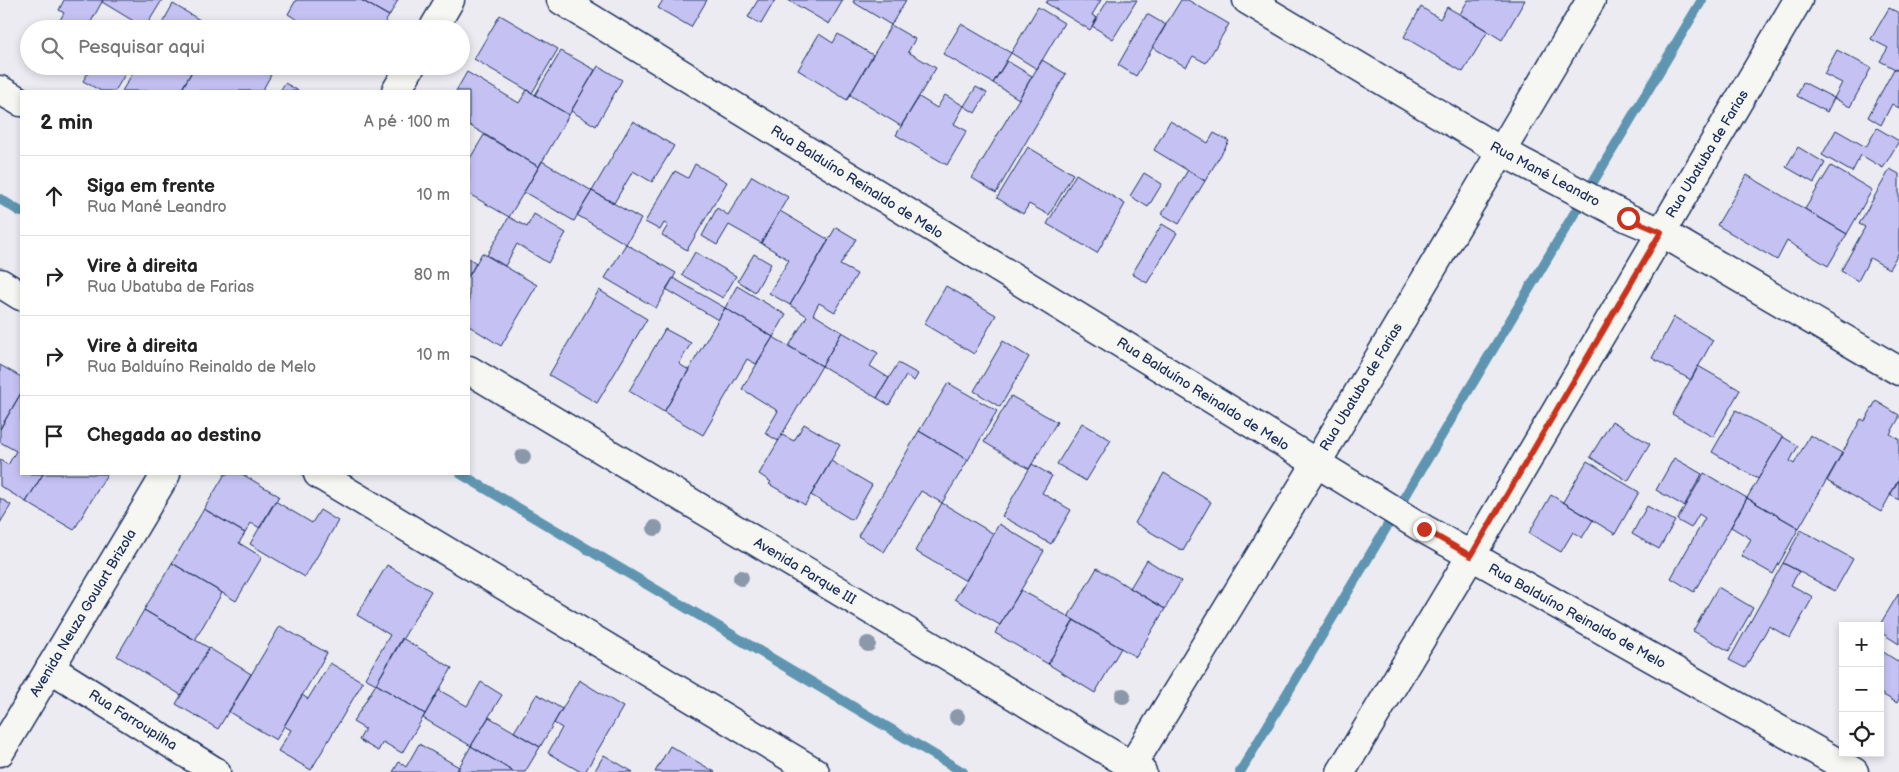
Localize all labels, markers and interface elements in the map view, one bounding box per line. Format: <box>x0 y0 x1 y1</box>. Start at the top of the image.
search box <box>20 20 470 75</box>
icon: search <box>38 34 66 62</box>
text: Pesquisar aqui <box>78 36 205 59</box>
street label: Rua Ubatuba de Farias <box>1662 87 1752 221</box>
text: 2 min <box>40 110 93 135</box>
text: A pé · 100 m <box>364 113 450 132</box>
street label: Rua Balduíno Reinaldo de Melo <box>768 122 946 242</box>
street label: Rua Mané Leandro <box>1487 138 1603 210</box>
text: Siga em frente <box>87 175 215 198</box>
icon: ahead <box>40 182 68 210</box>
text: 10 m <box>417 186 450 205</box>
text: Rua Mané Leandro <box>87 198 227 217</box>
route start <box>1617 207 1640 230</box>
text: Vire à direita <box>87 255 198 278</box>
icon: right <box>40 262 68 290</box>
text: 80 m <box>414 266 450 285</box>
text: Rua Ubatuba de Farias <box>87 278 254 297</box>
street label: Rua Ubatuba de Farias <box>1316 320 1406 454</box>
street label: Rua Balduíno Reinaldo de Melo <box>1114 334 1292 454</box>
text: Vire à direita <box>87 335 198 358</box>
icon: right <box>40 342 68 370</box>
text: 10 m <box>417 346 450 365</box>
text: Rua Balduíno Reinaldo de Melo <box>87 358 316 377</box>
icon: arrive <box>40 422 68 450</box>
text: Chegada ao destino <box>87 424 261 447</box>
route end <box>1413 518 1436 541</box>
street label: Avenida Neuza Goulart Brizola <box>26 526 140 700</box>
street label: Avenida Parque III <box>751 534 859 608</box>
street label: Rua Balduíno Reinaldo de Melo <box>1485 560 1669 672</box>
map controls <box>1839 622 1884 757</box>
button: + <box>1839 622 1884 667</box>
button: − <box>1839 667 1884 712</box>
street label: Rua Farroupilha <box>86 686 180 754</box>
button: locate <box>1839 712 1884 757</box>

